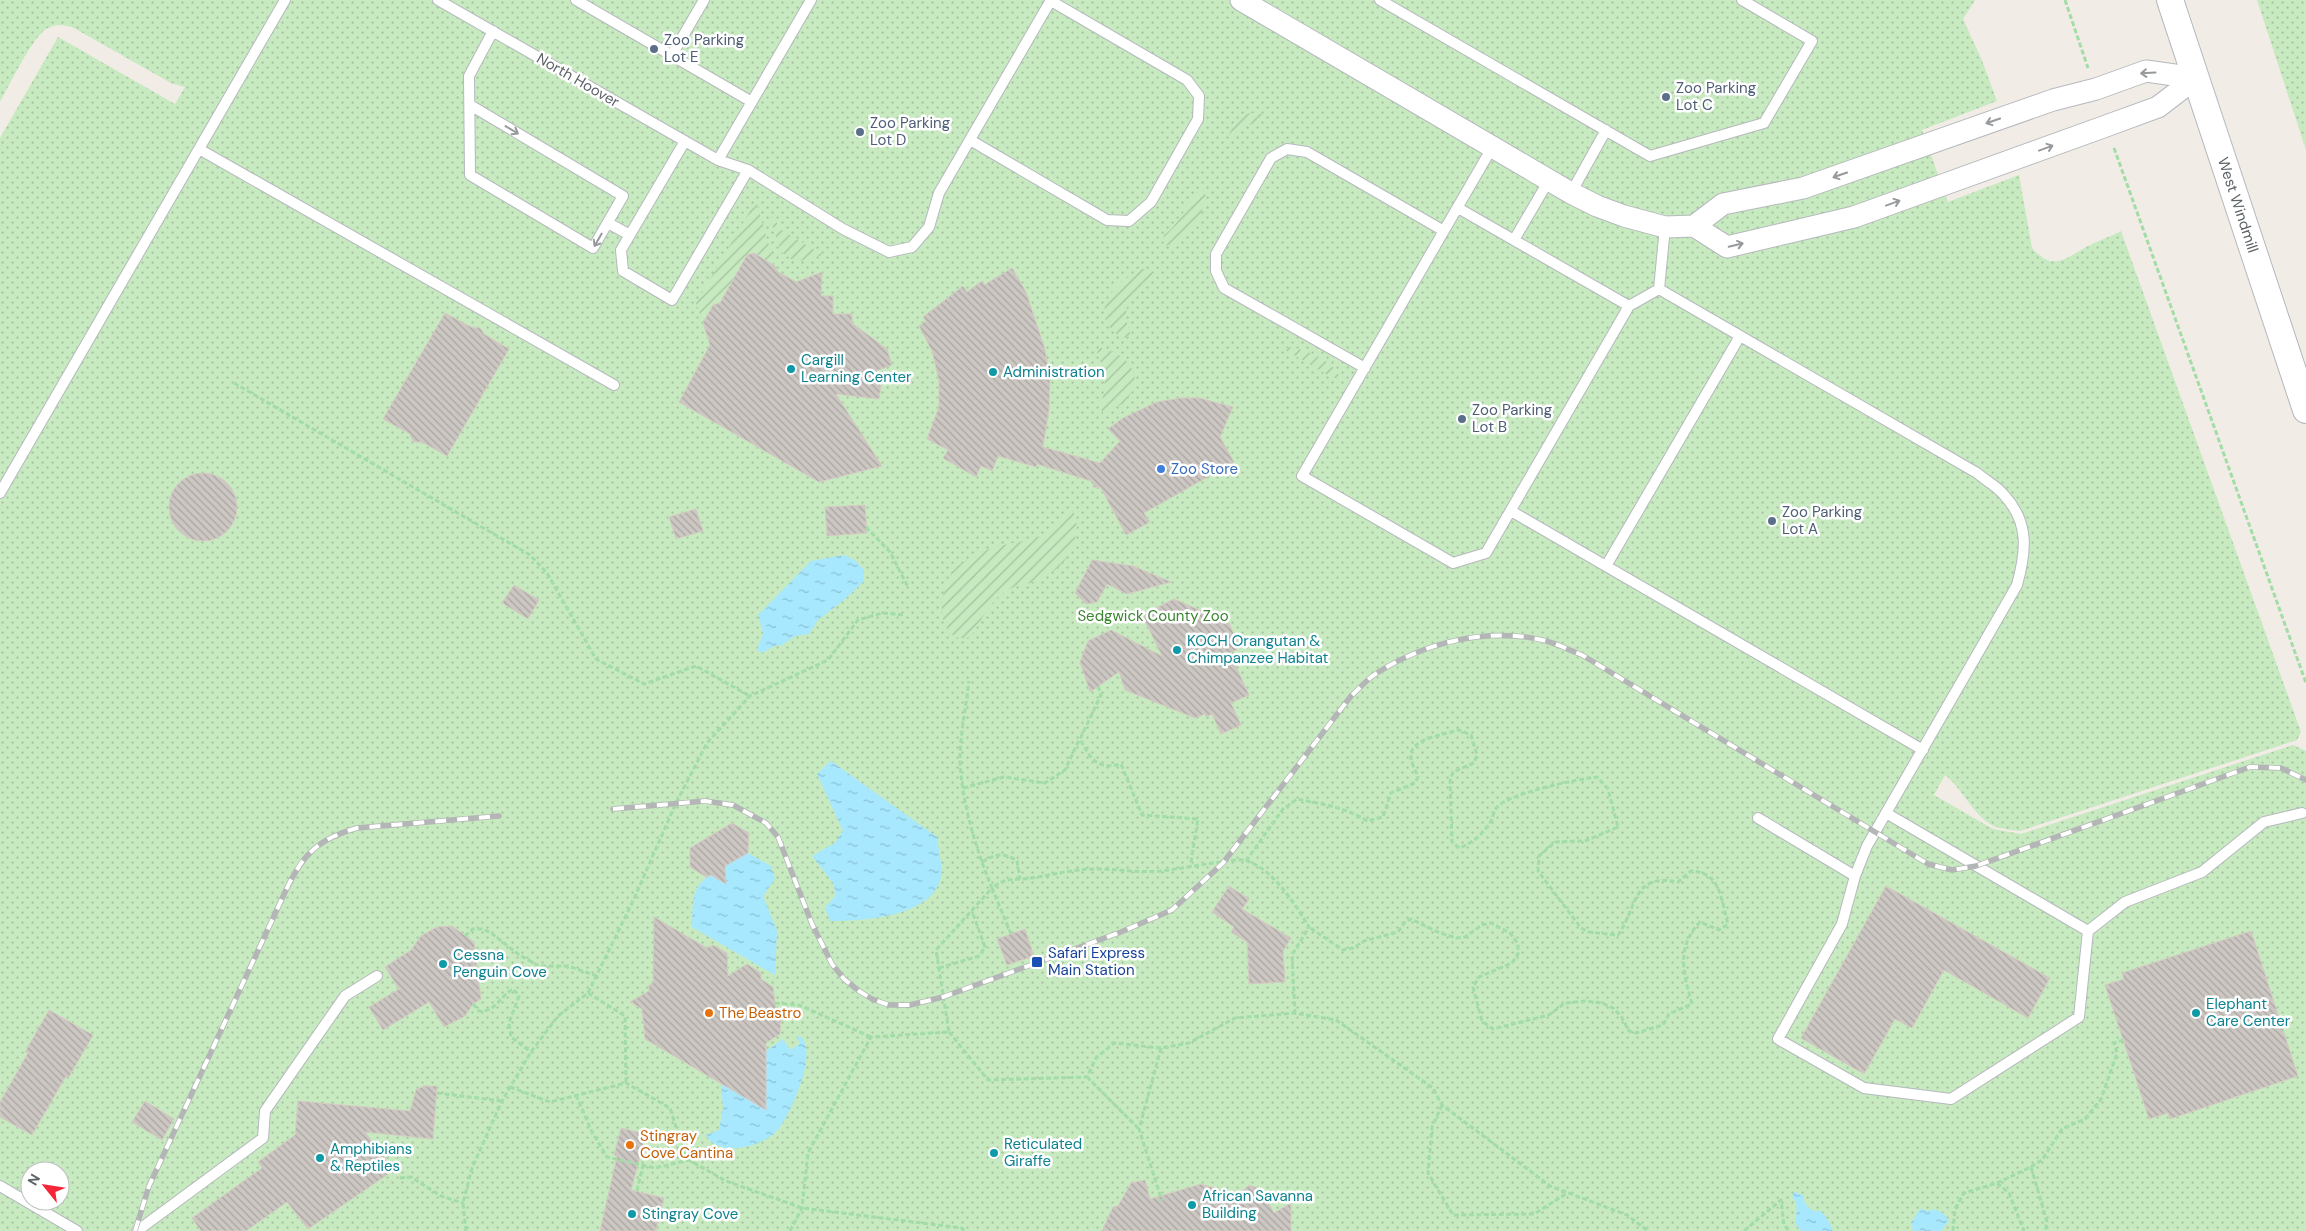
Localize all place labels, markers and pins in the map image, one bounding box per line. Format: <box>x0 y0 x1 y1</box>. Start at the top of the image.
place label: Zoo Parking Lot E <box>664 30 744 67</box>
marker: Zoo Parking Lot E <box>648 43 660 55</box>
place label: Zoo Parking Lot C <box>1676 78 1756 115</box>
marker: Zoo Parking Lot C <box>1660 91 1672 103</box>
place label: Zoo Parking Lot D <box>870 113 950 150</box>
marker: Zoo Parking Lot D <box>854 126 866 138</box>
place label: Cargill Learning Center <box>801 350 912 387</box>
place label: Administration <box>1003 362 1105 382</box>
marker: Cargill Learning Center <box>785 363 797 375</box>
marker: Administration <box>987 366 999 378</box>
place label: Zoo Parking Lot B <box>1472 400 1552 437</box>
marker: Zoo Parking Lot B <box>1456 413 1468 425</box>
place label: Zoo Store <box>1171 459 1238 479</box>
marker: Zoo Store <box>1155 463 1167 475</box>
place label: Zoo Parking Lot A <box>1782 502 1862 539</box>
marker: Zoo Parking Lot A <box>1766 515 1778 527</box>
place label: KOCH Orangutan & Chimpanzee Habitat <box>1187 631 1329 668</box>
marker: KOCH Orangutan & Chimpanzee Habitat <box>1171 644 1183 656</box>
place label: Safari Express Main Station <box>1048 943 1145 980</box>
place label: Cessna Penguin Cove <box>453 945 547 982</box>
marker: Safari Express Main Station <box>1030 955 1044 969</box>
marker: Cessna Penguin Cove <box>437 958 449 970</box>
place label: Elephant Care Center <box>2206 994 2291 1031</box>
place label: The Beastro <box>719 1003 802 1023</box>
marker: The Beastro <box>703 1007 715 1019</box>
marker: Elephant Care Center <box>2190 1007 2202 1019</box>
place label: Stingray Cove Cantina <box>640 1126 733 1163</box>
place label: Reticulated Giraffe <box>1004 1134 1082 1171</box>
place label: Amphibians & Reptiles <box>330 1139 412 1176</box>
marker: Stingray Cove Cantina <box>624 1139 636 1151</box>
marker: Reticulated Giraffe <box>988 1147 1000 1159</box>
marker: Amphibians & Reptiles <box>314 1152 326 1164</box>
place label: African Savanna Building <box>1202 1186 1313 1223</box>
marker: African Savanna Building <box>1186 1199 1198 1211</box>
place label: Stingray Cove <box>642 1204 738 1224</box>
marker: Stingray Cove <box>626 1208 638 1220</box>

